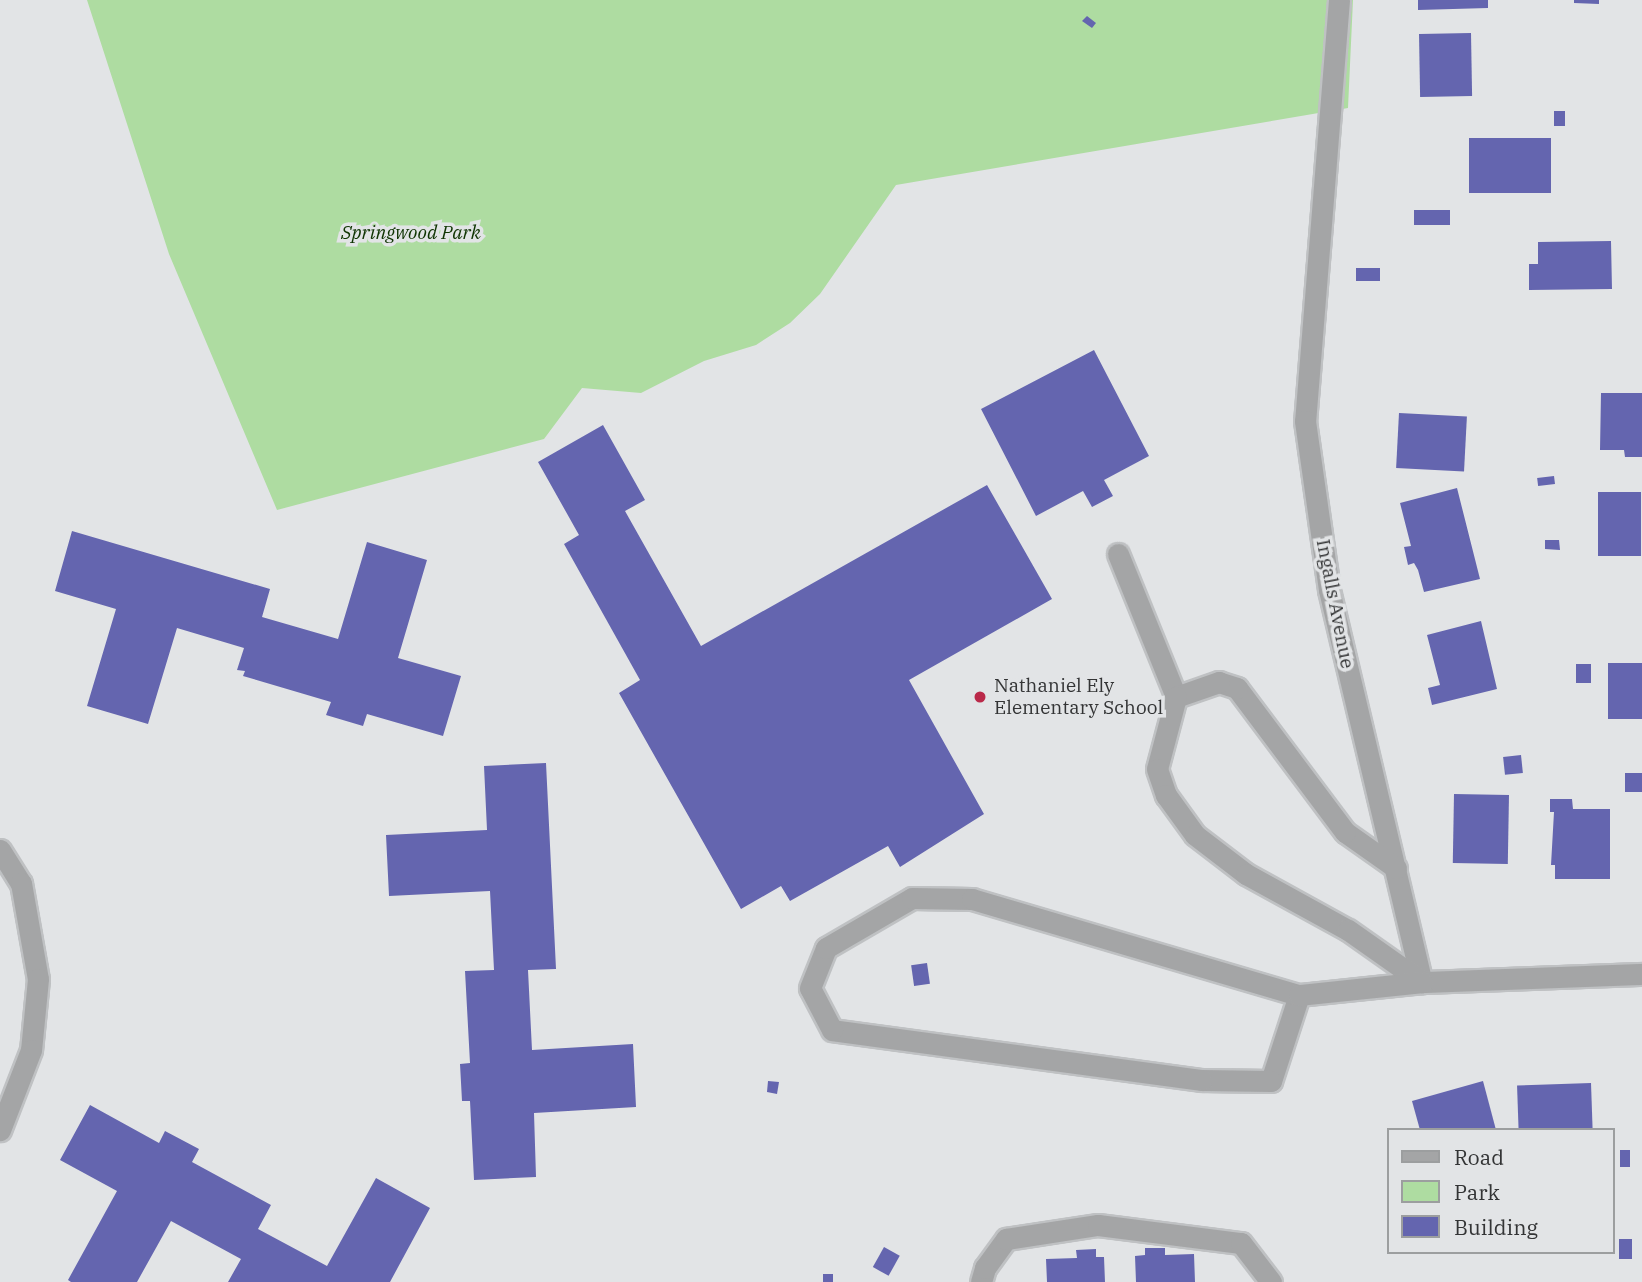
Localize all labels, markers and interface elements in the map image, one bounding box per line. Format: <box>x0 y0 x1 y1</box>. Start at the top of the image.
park label: Springwood Park <box>341 222 481 244</box>
street label: Ingalls Avenue <box>1311 537 1359 671</box>
place label: Nathaniel Ely Elementary School <box>994 675 1163 719</box>
marker: Nathaniel Ely Elementary School <box>972 689 988 705</box>
legend <box>1386 1128 1614 1254</box>
text: Road <box>1454 1143 1504 1171</box>
text: Park <box>1454 1178 1500 1206</box>
text: Building <box>1454 1213 1538 1241</box>

